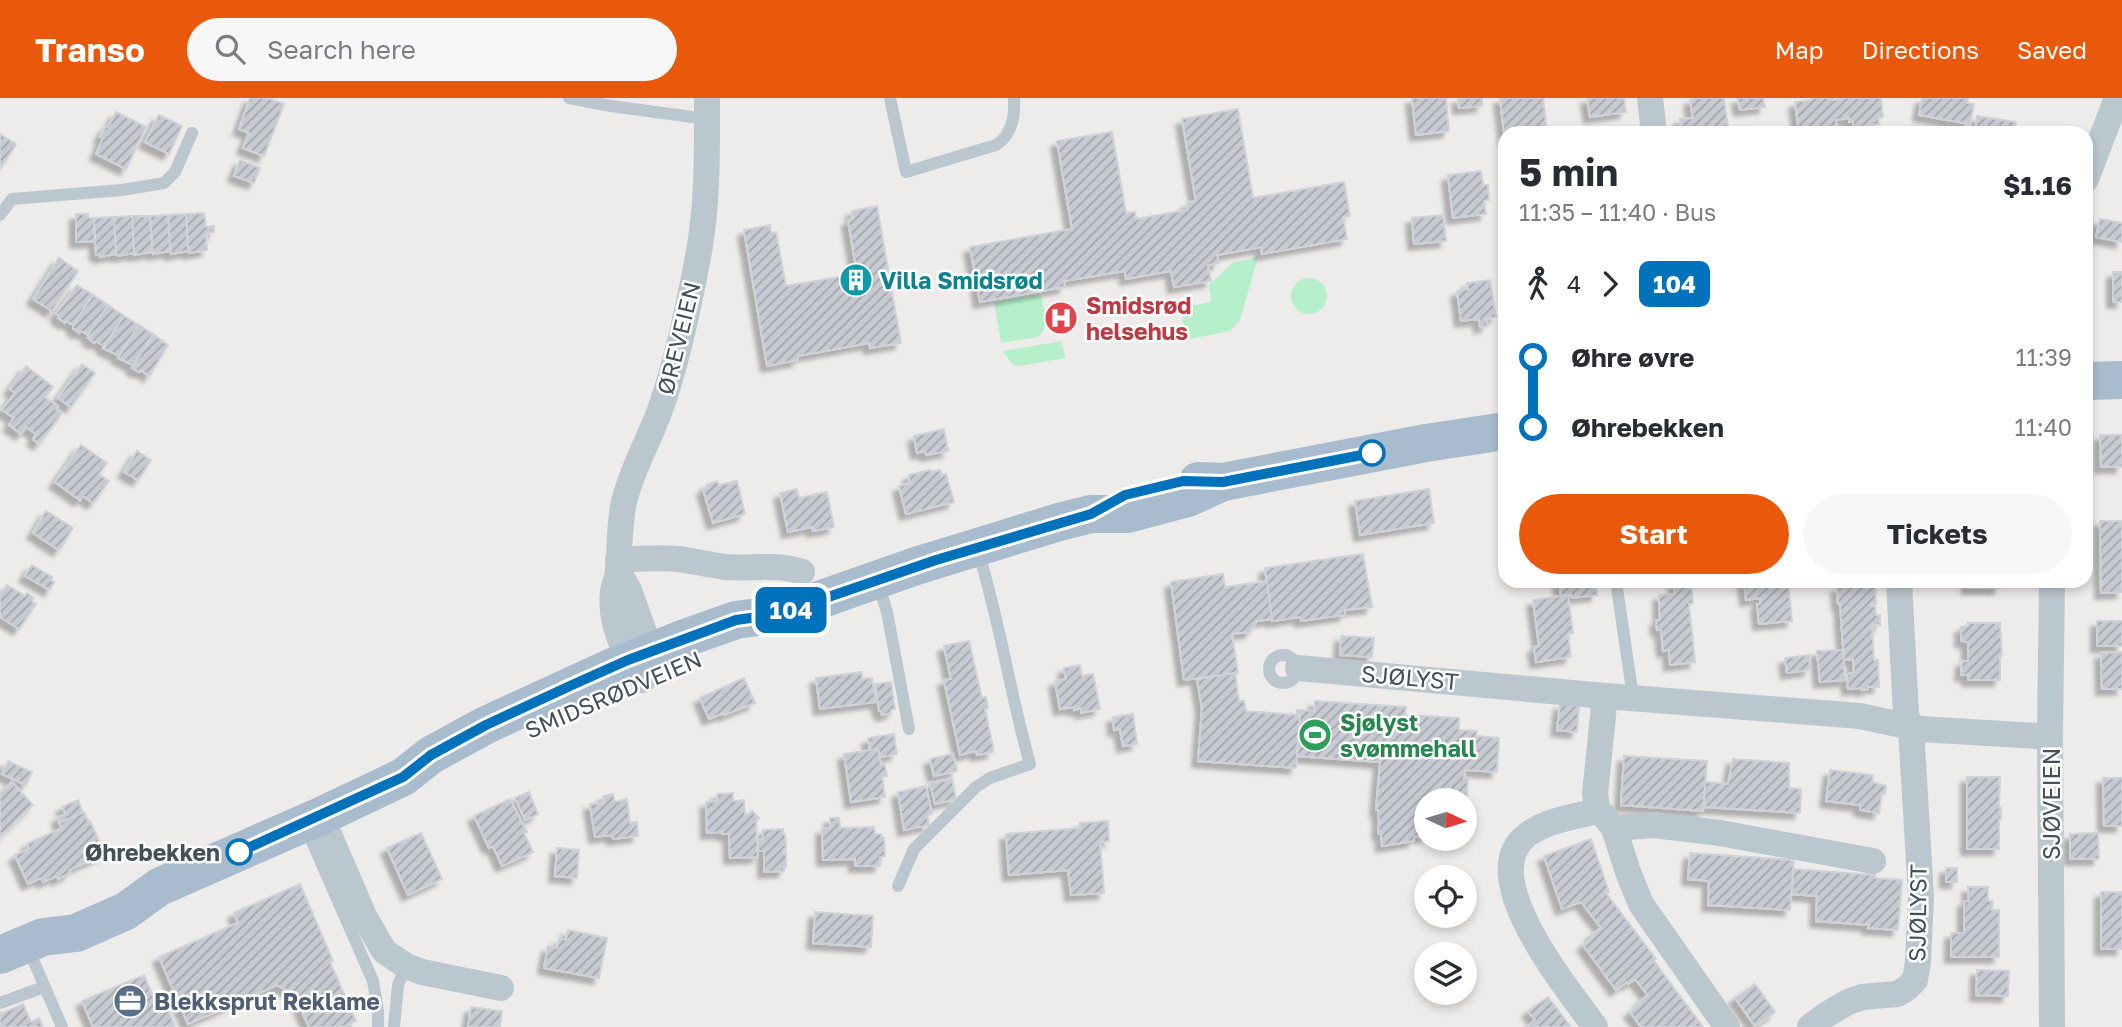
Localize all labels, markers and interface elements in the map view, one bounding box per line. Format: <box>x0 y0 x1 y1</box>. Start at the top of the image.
search box <box>187 18 677 81</box>
text: Transo <box>35 30 145 69</box>
icon: search <box>211 30 249 68</box>
text: Search here <box>267 34 416 65</box>
text: Map <box>1775 35 1824 64</box>
text: Directions <box>1862 35 1979 64</box>
text: Saved <box>2017 35 2087 64</box>
text: 5 min <box>1519 149 1618 194</box>
text: $1.16 <box>2003 170 2072 201</box>
text: 11:35 – 11:40 · Bus <box>1519 198 1716 226</box>
building icon: Villa Smidsrød <box>837 261 875 299</box>
icon: walk <box>1519 265 1557 303</box>
icon: forward <box>1591 265 1629 303</box>
place label: Villa Smidsrød <box>880 266 1043 294</box>
text: 104 <box>1653 269 1696 298</box>
text: 4 <box>1567 270 1581 298</box>
street label: ØREVEIEN <box>650 279 706 397</box>
place label: Smidsrød helsehus <box>1086 291 1191 345</box>
hospital icon: Smidsrød helsehus <box>1042 299 1080 337</box>
text: Øhre øvre <box>1571 342 1694 373</box>
text: 11:39 <box>2015 343 2072 371</box>
text: Øhrebekken <box>1571 412 1724 443</box>
text: 11:40 <box>2015 413 2072 441</box>
unlabelled marker <box>1359 440 1385 466</box>
button: Start <box>1519 494 1789 574</box>
button: Tickets <box>1803 494 2072 574</box>
line badge: 104 <box>751 587 831 633</box>
text: 104 <box>770 595 812 624</box>
street label: SMIDSRØDVEIEN <box>521 644 705 744</box>
street label: SJØLYST <box>1360 659 1460 695</box>
place label: Sjølyst svømmehall <box>1340 708 1477 762</box>
sports icon: Sjølyst svømmehall <box>1296 716 1334 754</box>
street label: SJØVEIEN <box>2037 748 2065 860</box>
north arrow <box>1414 788 1477 850</box>
map controls <box>1414 788 1477 1005</box>
place label: Øhrebekken <box>85 838 220 866</box>
marker: Øhrebekken <box>226 839 252 865</box>
street label: SJØLYST <box>1902 864 1932 962</box>
button: locate <box>1414 865 1477 928</box>
button: layers <box>1414 942 1477 1005</box>
office icon: Blekksprut Reklame <box>111 982 149 1020</box>
place label: Blekksprut Reklame <box>154 987 380 1015</box>

